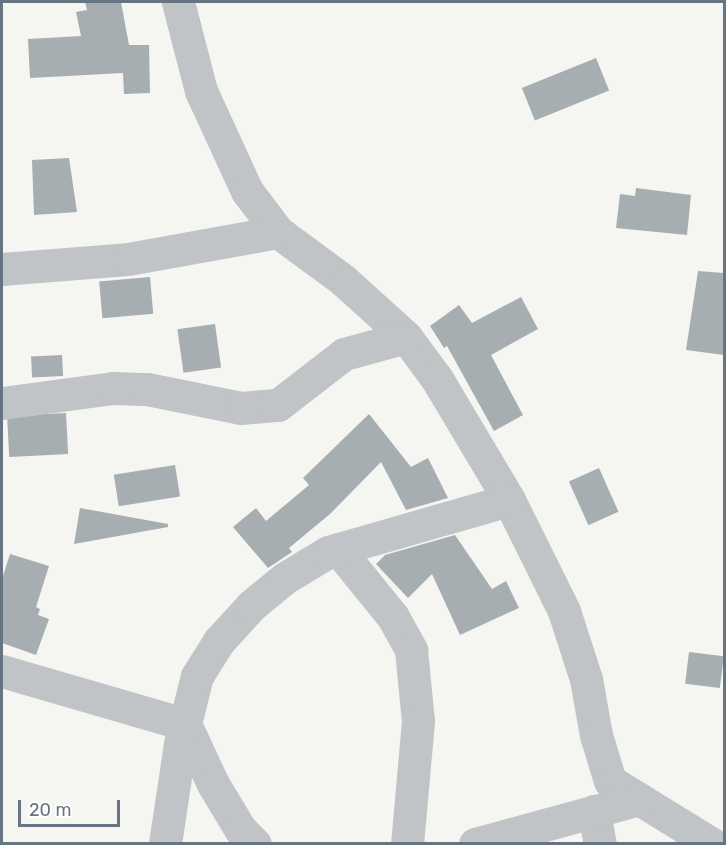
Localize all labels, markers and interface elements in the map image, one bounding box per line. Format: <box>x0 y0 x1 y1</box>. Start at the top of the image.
scale bar <box>21 788 123 826</box>
text: 20 m <box>29 799 71 821</box>

